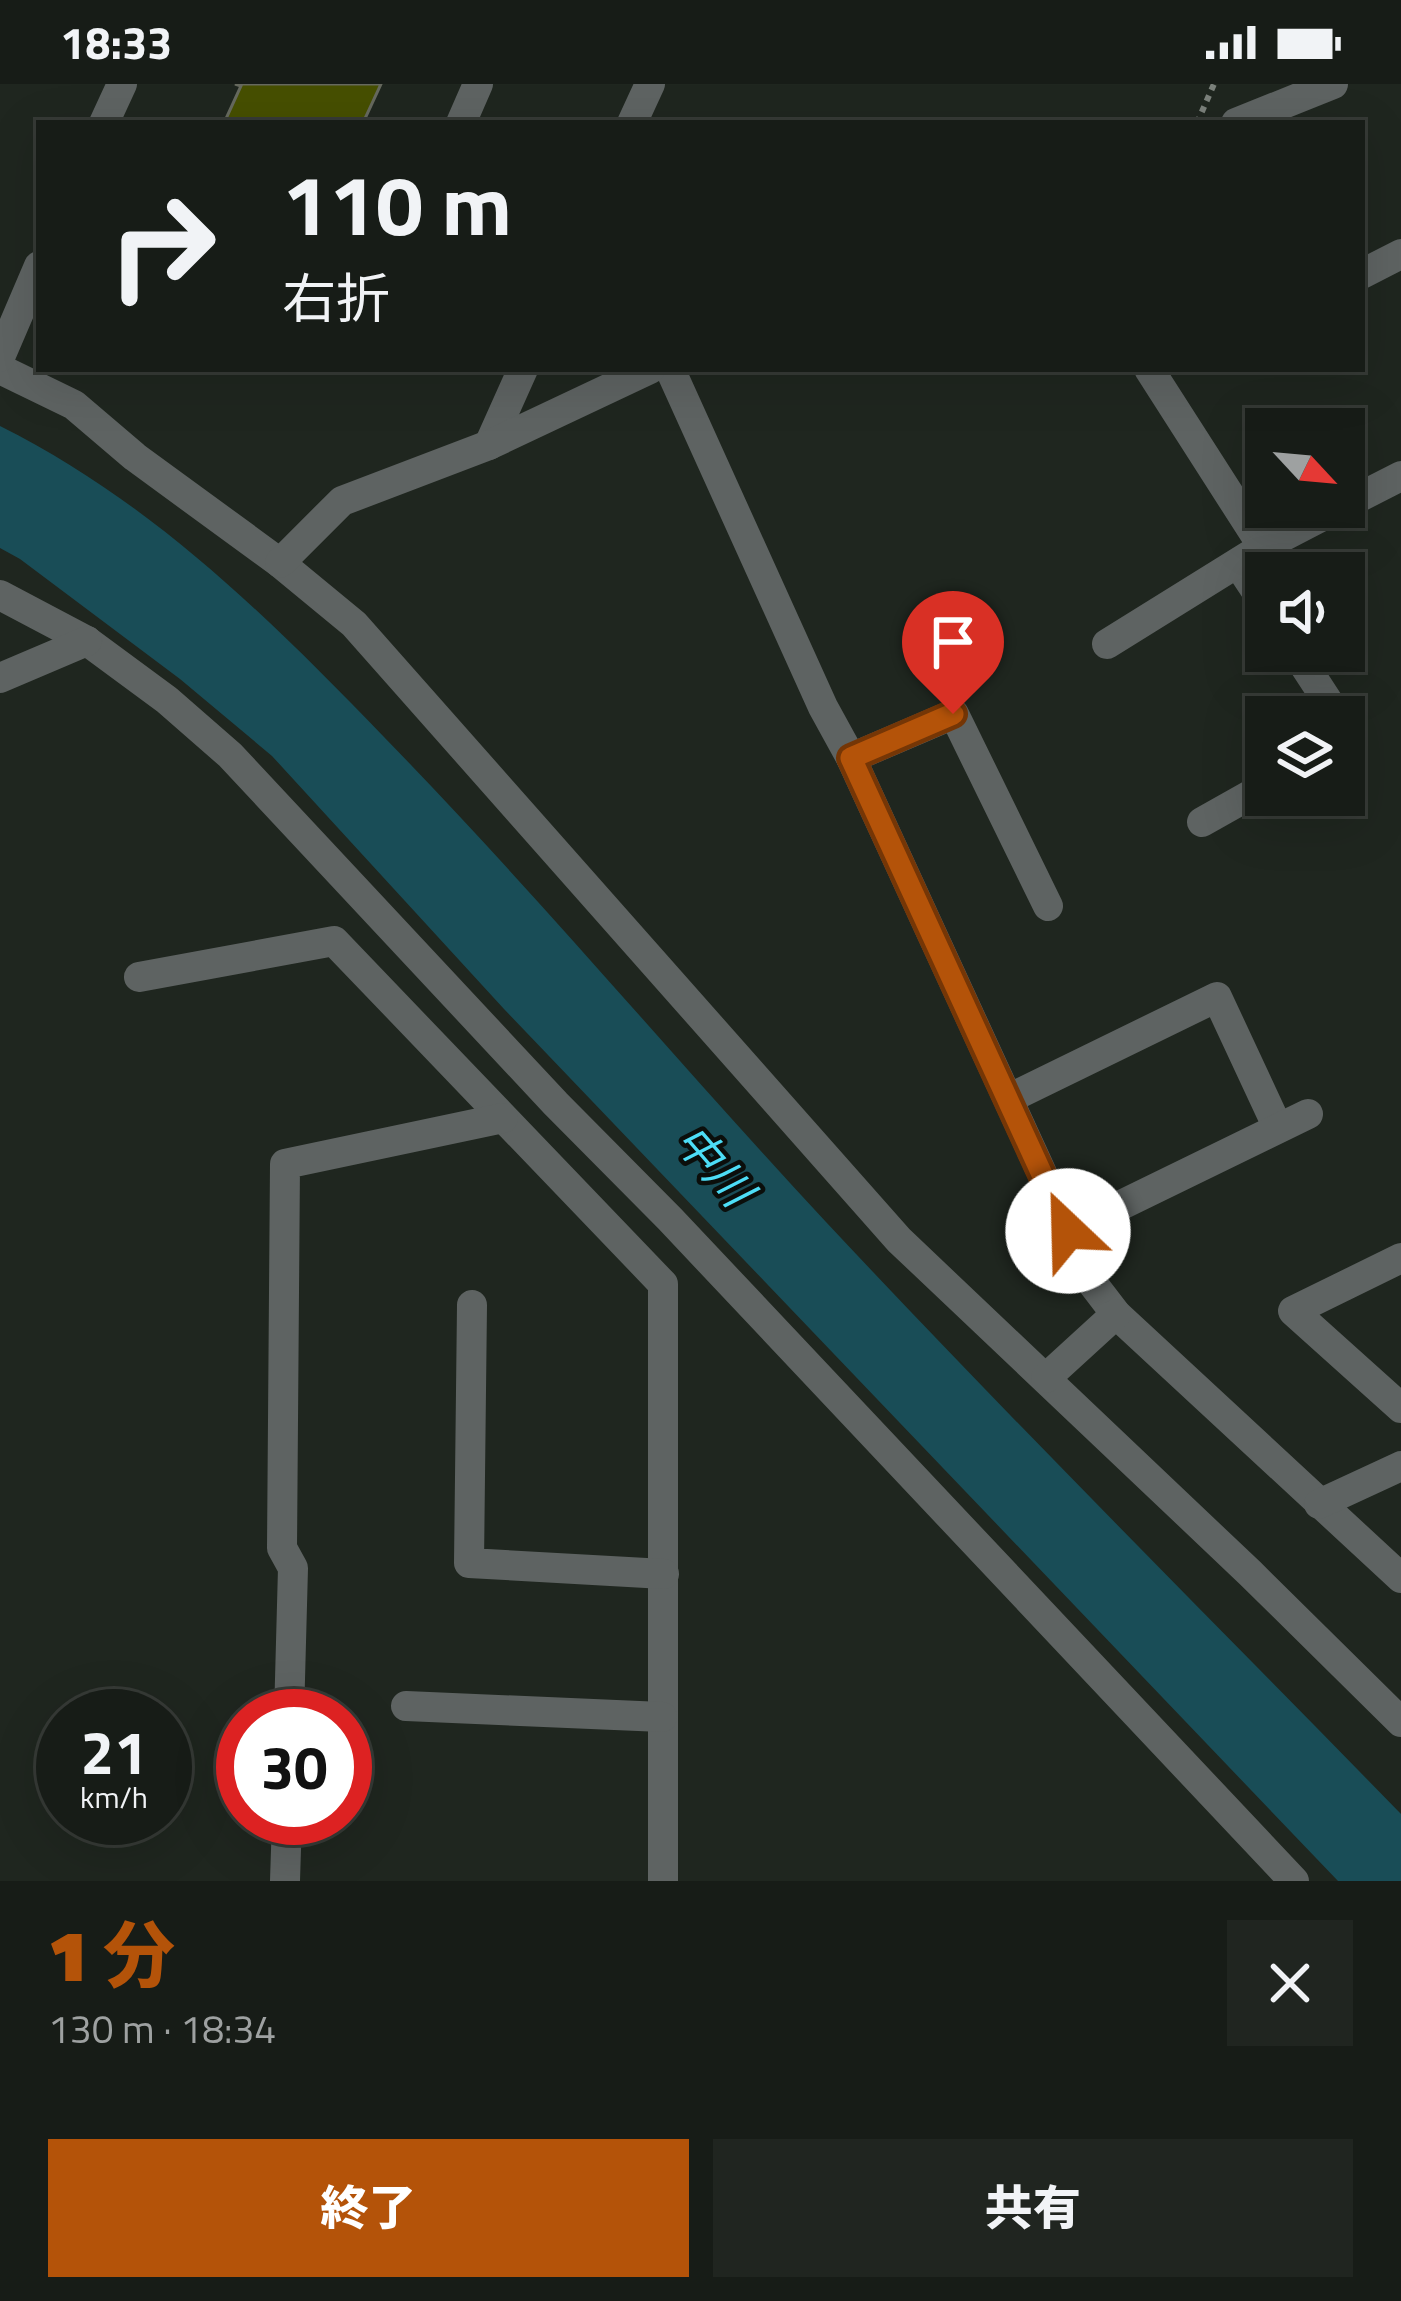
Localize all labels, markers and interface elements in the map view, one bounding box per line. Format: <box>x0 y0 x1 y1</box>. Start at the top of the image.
text: 18:33 <box>60 8 172 76</box>
text: 110 m <box>282 140 512 268</box>
icon: right <box>84 168 240 324</box>
text: 右折 <box>282 257 390 339</box>
north arrow <box>1245 408 1365 528</box>
map controls <box>1245 408 1365 816</box>
button: sound <box>1245 552 1365 672</box>
pin <box>902 591 1004 714</box>
icon: arrive <box>920 609 986 675</box>
button: layers <box>1245 696 1365 816</box>
water label: 中川 <box>660 1108 773 1224</box>
position arrow <box>1005 1168 1131 1294</box>
speed limit sign: 30 <box>216 1689 372 1845</box>
text: 21 <box>80 1706 148 1797</box>
text: km/h <box>80 1774 148 1820</box>
text: 1 分 <box>48 1899 175 2009</box>
button: close <box>1227 1920 1353 2046</box>
text: 130 m · 18:34 <box>48 1999 276 2058</box>
button: 終了 <box>48 2139 689 2277</box>
button: 共有 <box>713 2139 1353 2277</box>

